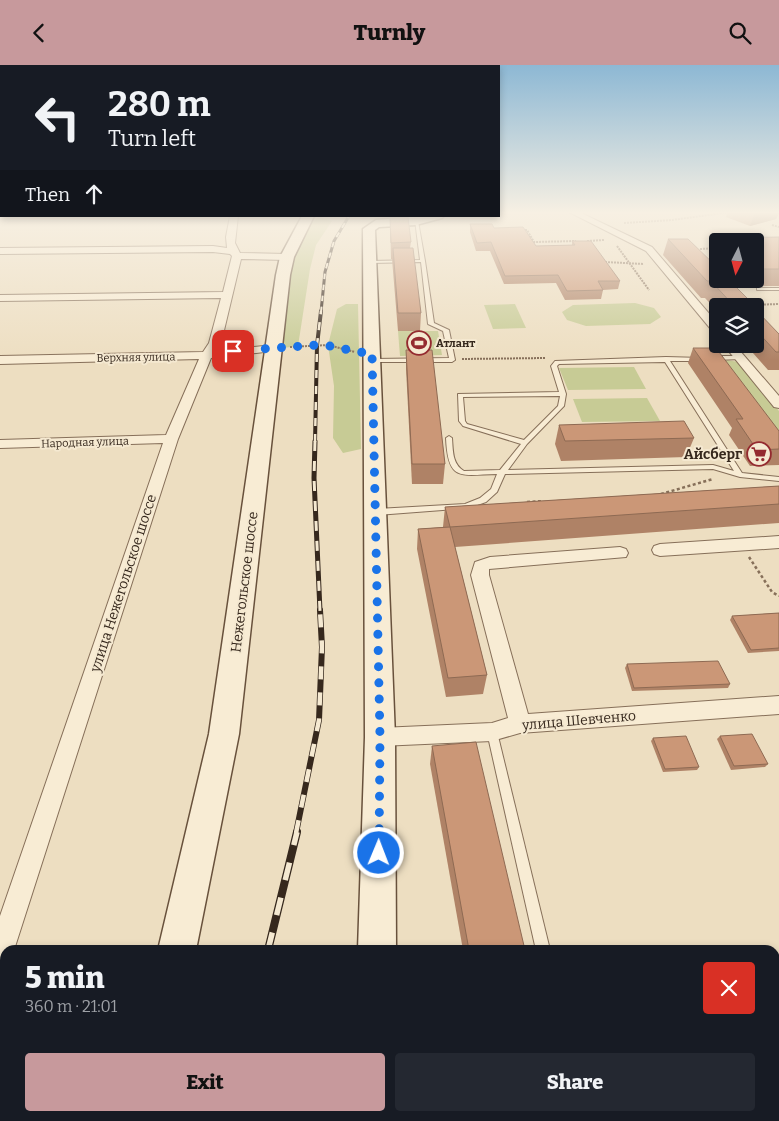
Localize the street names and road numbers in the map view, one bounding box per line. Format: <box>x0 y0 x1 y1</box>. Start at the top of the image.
street label: Верхняя улица <box>96 350 176 365</box>
street label: Народная улица <box>41 434 129 451</box>
street label: улица Нежегольское шоссе <box>86 492 160 675</box>
street label: Нежегольское шоссе <box>227 511 262 654</box>
street label: улица Шевченко <box>520 707 637 734</box>

